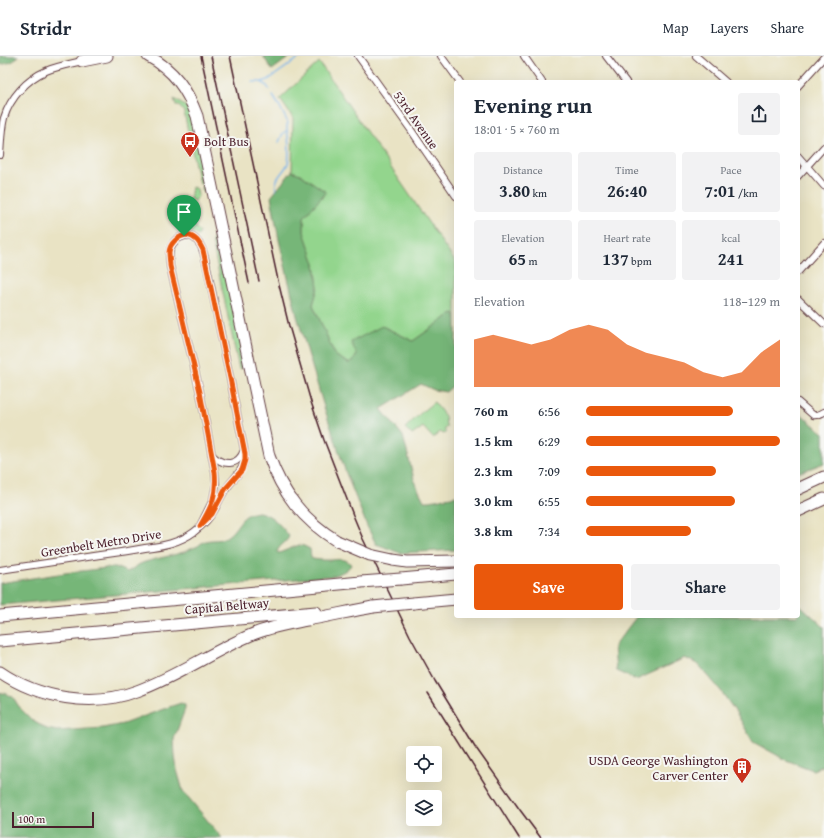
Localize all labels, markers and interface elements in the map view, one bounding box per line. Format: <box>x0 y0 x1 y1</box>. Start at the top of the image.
text: Stridr <box>20 14 71 42</box>
text: Map <box>663 18 689 38</box>
text: Layers <box>711 18 749 38</box>
text: Share <box>771 18 804 38</box>
street label: 53rd Avenue <box>389 87 443 153</box>
text: Evening run <box>474 89 592 121</box>
button: share <box>738 93 780 135</box>
text: 18:01 · 5 × 760 m <box>474 120 560 139</box>
bus stop icon: Bolt Bus <box>179 130 201 158</box>
place label: Bolt Bus <box>204 132 249 151</box>
text: Distance <box>503 162 543 178</box>
text: Time <box>615 162 639 178</box>
text: Pace <box>720 162 742 178</box>
text: 3.80 <box>499 178 530 203</box>
text: 26:40 <box>607 178 647 203</box>
text: 7:01 <box>704 178 736 203</box>
text: km <box>530 185 547 201</box>
text: /km <box>736 185 758 201</box>
pin <box>167 195 201 236</box>
icon: arrive <box>173 201 195 223</box>
text: Elevation <box>501 230 545 246</box>
text: Heart rate <box>603 230 651 246</box>
text: kcal <box>722 230 740 246</box>
text: 65 <box>508 246 526 271</box>
text: 137 <box>602 246 629 271</box>
text: 241 <box>718 246 744 271</box>
text: m <box>526 253 538 269</box>
text: bpm <box>629 253 652 269</box>
text: Elevation <box>474 292 525 311</box>
text: 118–129 m <box>723 292 780 311</box>
text: 760 m <box>474 402 508 421</box>
text: 6:56 <box>538 402 560 421</box>
text: 1.5 km <box>474 432 513 451</box>
text: 6:29 <box>538 432 560 451</box>
text: 2.3 km <box>474 462 513 481</box>
text: 7:09 <box>538 462 560 481</box>
text: 3.0 km <box>474 492 513 511</box>
text: 6:55 <box>538 492 560 511</box>
text: 3.8 km <box>474 522 513 541</box>
text: 7:34 <box>538 522 560 541</box>
street label: Greenbelt Metro Drive <box>40 524 162 562</box>
button: Save <box>474 564 623 610</box>
button: Share <box>631 564 780 610</box>
street label: Capital Beltway <box>184 593 270 619</box>
map controls <box>406 746 442 826</box>
button: locate <box>406 746 442 782</box>
place label: USDA George Washington Carver Center <box>589 751 729 785</box>
building icon: USDA George Washington Carver Center <box>731 756 753 784</box>
button: layers <box>406 790 442 826</box>
scale bar <box>12 810 94 829</box>
text: 100 m <box>18 811 45 827</box>

